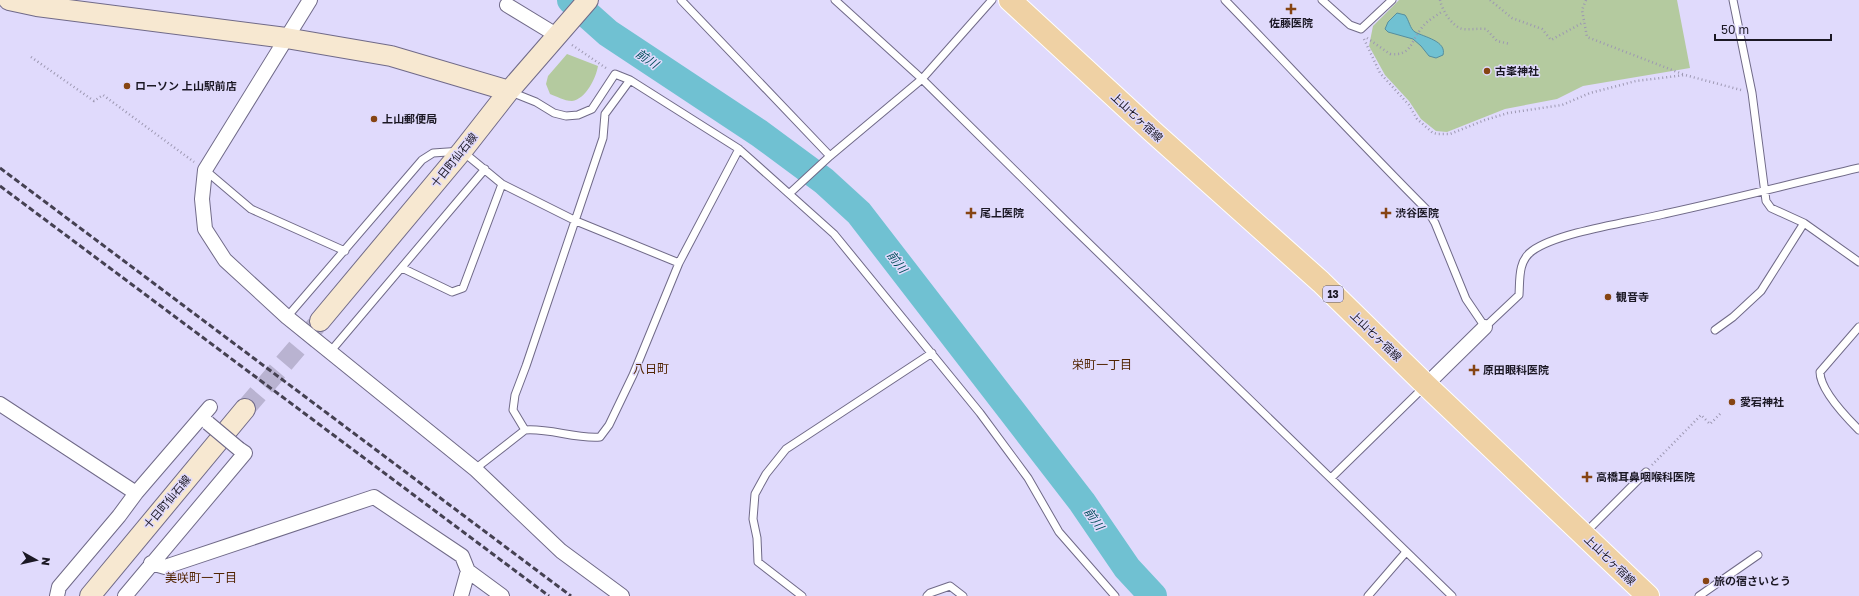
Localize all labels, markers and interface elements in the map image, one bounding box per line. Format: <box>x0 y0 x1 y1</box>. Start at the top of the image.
marker: 佐藤医院 <box>1285 3 1297 15</box>
place label: 佐藤医院 <box>1269 16 1313 29</box>
scale bar <box>1715 16 1831 42</box>
text: 50 m <box>1721 22 1749 37</box>
water label: 前川 <box>633 46 663 73</box>
place label: 古峯神社 <box>1495 64 1539 77</box>
marker: 古峯神社 <box>1482 66 1492 76</box>
place label: ローソン 上山駅前店 <box>135 79 237 92</box>
marker: ローソン 上山駅前店 <box>122 81 132 91</box>
street label: 上山七ヶ宿線 <box>1109 89 1166 144</box>
place label: 上山郵便局 <box>382 112 437 125</box>
marker: 上山郵便局 <box>369 114 379 124</box>
street label: 十日町仙石線 <box>428 130 479 189</box>
place label: 尾上医院 <box>980 206 1024 219</box>
place label: 渋谷医院 <box>1395 206 1439 219</box>
marker: 尾上医院 <box>965 207 977 219</box>
marker: 渋谷医院 <box>1380 207 1392 219</box>
water label: 前川 <box>884 248 912 277</box>
road number: 13 <box>1323 286 1343 302</box>
place label: 観音寺 <box>1616 290 1649 303</box>
marker: 観音寺 <box>1603 292 1613 302</box>
street label: 上山七ヶ宿線 <box>1348 308 1405 363</box>
district label: 栄町一丁目 <box>1072 357 1132 372</box>
district label: 八日町 <box>633 361 669 376</box>
place label: 原田眼科医院 <box>1483 363 1549 376</box>
marker: 原田眼科医院 <box>1468 364 1480 376</box>
place label: 愛宕神社 <box>1740 395 1784 408</box>
marker: 愛宕神社 <box>1727 397 1737 407</box>
place label: 高橋耳鼻咽喉科医院 <box>1596 470 1695 483</box>
marker: 高橋耳鼻咽喉科医院 <box>1581 471 1593 483</box>
street label: 十日町仙石線 <box>140 472 193 531</box>
water label: 前川 <box>1081 505 1109 534</box>
street label: 上山七ヶ宿線 <box>1582 532 1639 587</box>
north arrow <box>16 540 56 580</box>
text: N <box>39 556 53 567</box>
district label: 美咲町一丁目 <box>165 570 237 585</box>
place label: 旅の宿さいとう <box>1714 574 1791 587</box>
marker: 旅の宿さいとう <box>1701 576 1711 586</box>

